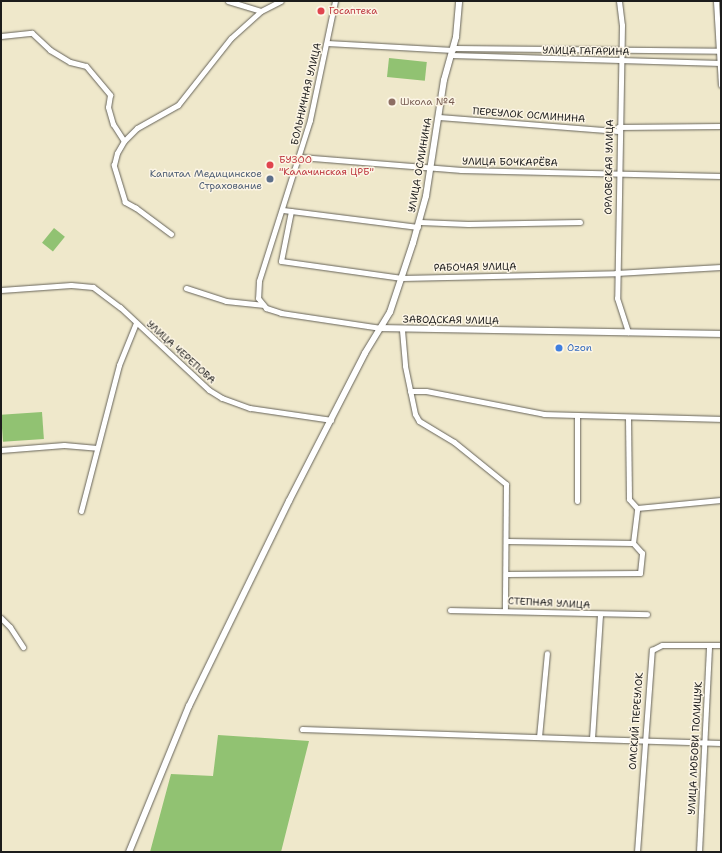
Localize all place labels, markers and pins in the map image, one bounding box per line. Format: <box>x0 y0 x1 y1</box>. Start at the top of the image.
place label: Госаптека <box>329 5 377 17</box>
marker: Госаптека <box>316 6 326 16</box>
place label: Школа №4 <box>400 96 455 108</box>
marker: Школа №4 <box>387 97 397 107</box>
place label: БУЗОО "Калачинская ЦРБ" <box>279 153 374 176</box>
marker: БУЗОО "Калачинская ЦРБ" <box>264 159 276 171</box>
place label: Капитал Медицинское Страхование <box>150 167 262 190</box>
marker: Капитал Медицинское Страхование <box>265 174 275 184</box>
place label: Ozon <box>567 342 592 354</box>
marker: Ozon <box>554 343 564 353</box>

